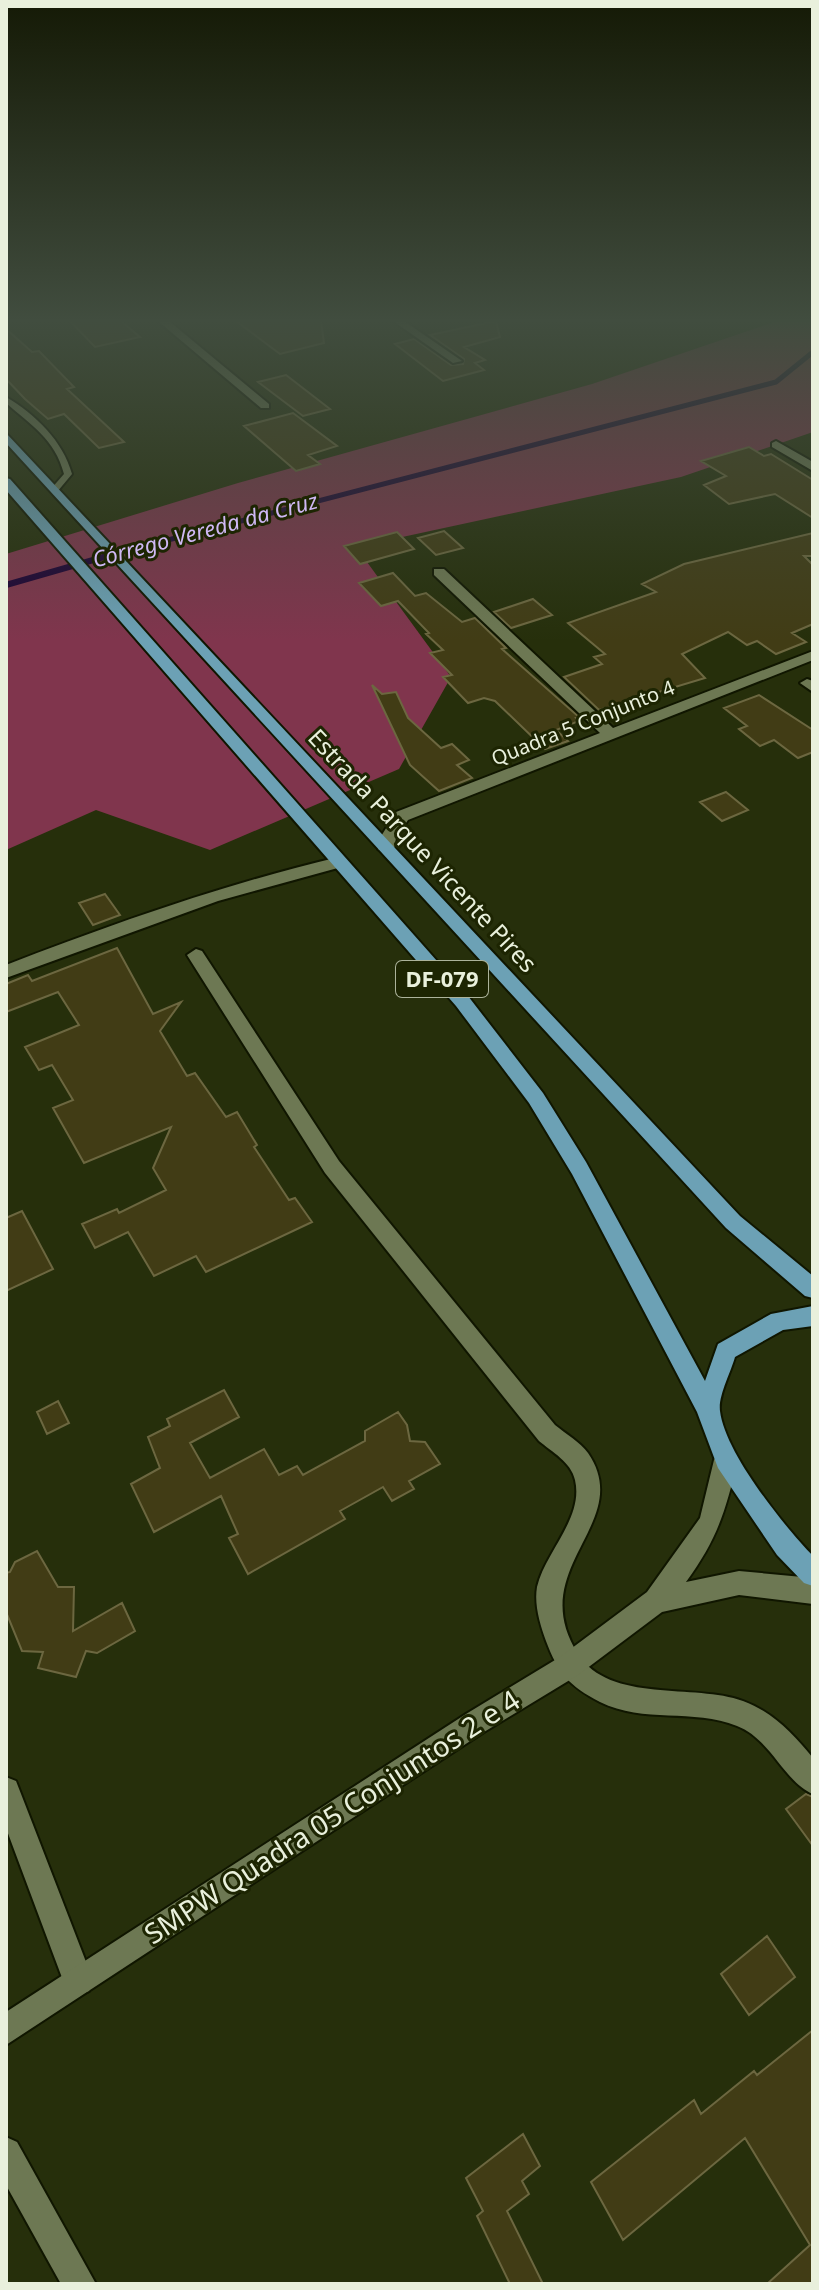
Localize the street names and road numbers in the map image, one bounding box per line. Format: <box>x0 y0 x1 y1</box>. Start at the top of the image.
street label: Quadra 5 Conjunto 4 <box>487 673 679 772</box>
street label: Estrada Parque Vicente Pires <box>301 721 545 979</box>
road number: DF-079 <box>396 961 488 997</box>
street label: SMPW Quadra 05 Conjuntos 2 e 4 <box>136 1680 526 1952</box>

